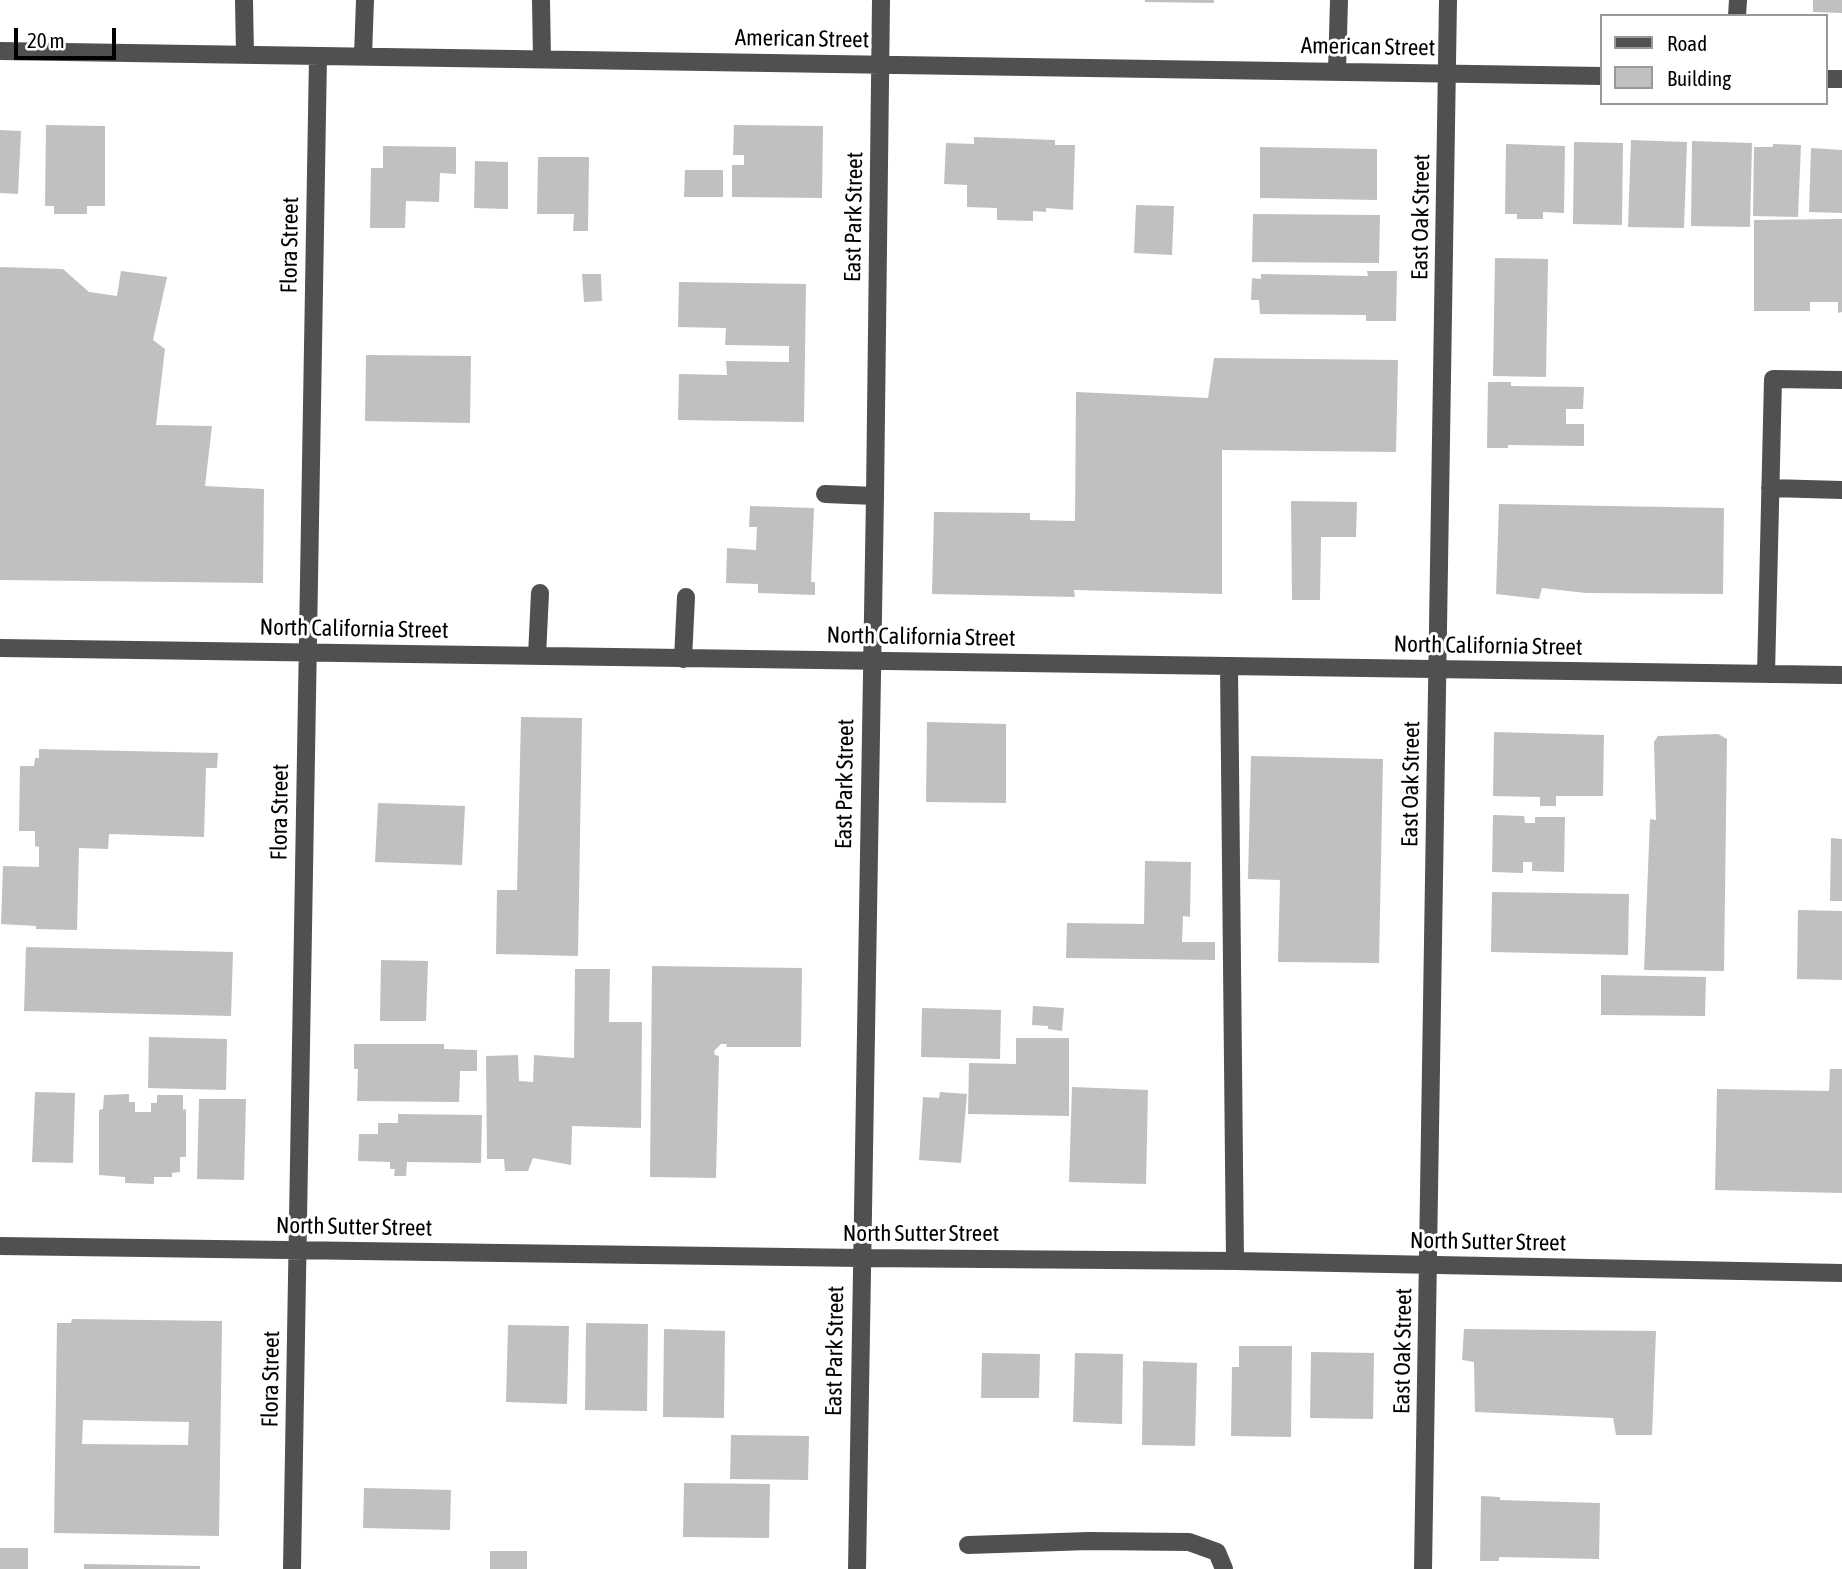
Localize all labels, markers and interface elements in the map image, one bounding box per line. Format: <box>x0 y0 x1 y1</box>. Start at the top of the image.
scale bar <box>18 14 119 58</box>
legend <box>1601 14 1828 105</box>
street label: American Street <box>735 24 869 54</box>
text: 20 m <box>27 28 65 52</box>
text: Road <box>1667 31 1707 55</box>
street label: American Street <box>1301 32 1435 62</box>
text: Building <box>1667 66 1731 90</box>
street label: East Park Street <box>839 152 869 282</box>
street label: East Oak Street <box>1406 154 1436 280</box>
street label: Flora Street <box>275 196 305 294</box>
street label: North California Street <box>259 614 449 644</box>
street label: North California Street <box>826 622 1016 652</box>
street label: North California Street <box>1393 631 1583 661</box>
street label: East Park Street <box>830 719 860 849</box>
street label: East Oak Street <box>1396 721 1426 847</box>
street label: Flora Street <box>265 763 295 861</box>
street label: North Sutter Street <box>276 1212 432 1242</box>
street label: North Sutter Street <box>843 1220 999 1248</box>
street label: North Sutter Street <box>1410 1227 1566 1257</box>
street label: East Park Street <box>820 1286 850 1416</box>
street label: East Oak Street <box>1388 1288 1418 1414</box>
street label: Flora Street <box>256 1330 286 1428</box>

